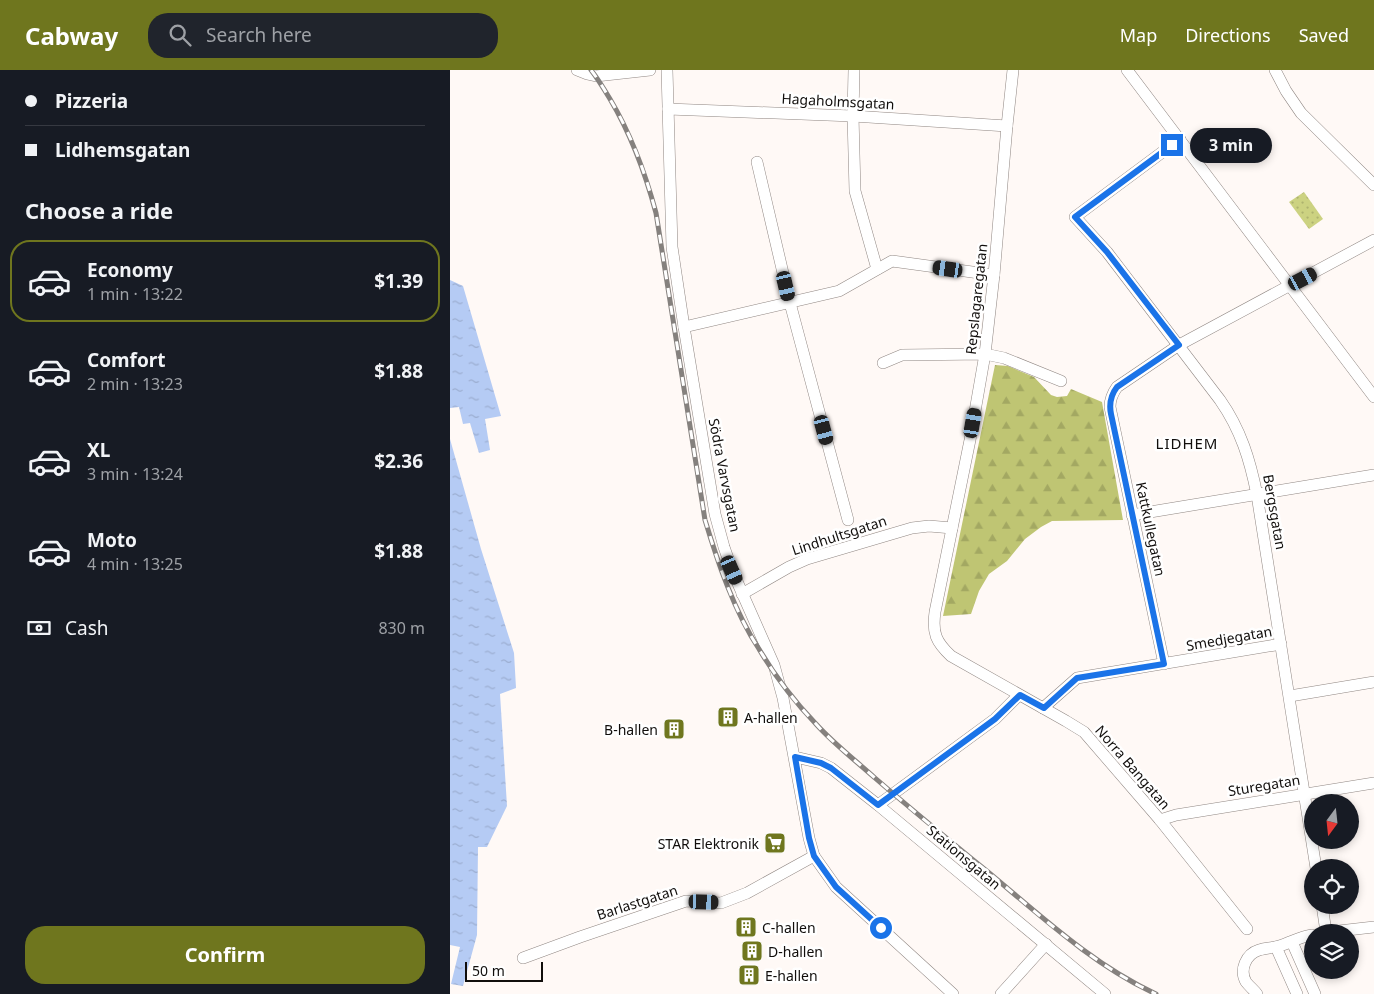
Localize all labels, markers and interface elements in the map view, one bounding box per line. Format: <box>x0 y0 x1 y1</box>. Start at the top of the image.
search box <box>148 13 498 58</box>
text: Cabway <box>25 19 118 52</box>
icon: search <box>166 21 194 49</box>
text: Search here <box>206 22 312 48</box>
text: Map <box>1120 23 1157 47</box>
text: Directions <box>1185 23 1271 47</box>
text: Saved <box>1299 23 1349 47</box>
text: Pizzeria <box>55 88 128 114</box>
street label: Hagaholmsgatan <box>781 89 895 113</box>
callout: 3 min <box>1190 128 1272 162</box>
route end <box>1161 134 1183 156</box>
text: 3 min <box>1209 134 1253 156</box>
text: Lidhemsgatan <box>55 137 190 163</box>
text: Choose a ride <box>25 195 173 225</box>
street label: Repslagaregatan <box>961 243 991 355</box>
text: Economy <box>87 257 173 283</box>
icon: car <box>27 259 72 304</box>
car <box>932 259 963 279</box>
car <box>1286 265 1319 293</box>
text: $1.39 <box>374 268 423 294</box>
car <box>775 270 796 302</box>
text: 1 min · 13:22 <box>87 283 183 305</box>
text: Comfort <box>87 347 166 373</box>
icon: car <box>27 349 72 394</box>
text: $1.88 <box>374 358 423 384</box>
text: 2 min · 13:23 <box>87 373 183 395</box>
car <box>963 407 982 439</box>
car <box>812 414 835 446</box>
street label: Södra Varvsgatan <box>705 417 745 533</box>
district label: LIDHEM <box>1156 433 1218 453</box>
text: XL <box>87 437 110 463</box>
icon: car <box>27 439 72 484</box>
text: $2.36 <box>374 448 423 474</box>
text: 3 min · 13:24 <box>87 463 183 485</box>
street label: Bergsgatan <box>1259 473 1291 551</box>
street label: Kattkullegatan <box>1132 480 1170 578</box>
street label: Lindhultsgatan <box>789 511 889 559</box>
text: Moto <box>87 527 137 553</box>
icon: car <box>27 529 72 574</box>
text: $1.88 <box>374 538 423 564</box>
text: 4 min · 13:25 <box>87 553 183 575</box>
car <box>719 553 744 587</box>
icon: cash <box>25 614 53 642</box>
text: Cash <box>65 615 109 641</box>
text: 830 m <box>378 617 425 639</box>
street label: Smedjegatan <box>1185 621 1273 655</box>
building icon: A-hallen <box>716 705 740 729</box>
place label: A-hallen <box>744 708 798 727</box>
building icon: B-hallen <box>662 717 686 741</box>
place label: B-hallen <box>604 720 658 739</box>
street label: Norra Bangatan <box>1091 721 1175 813</box>
street label: Sturegatan <box>1227 770 1301 800</box>
north arrow <box>1304 794 1359 849</box>
map controls <box>1304 794 1359 979</box>
street label: Stationsgatan <box>923 820 1005 894</box>
supermarket icon: STAR Elektronik <box>763 831 787 855</box>
place label: STAR Elektronik <box>658 834 760 853</box>
button: locate <box>1304 859 1359 914</box>
street label: Barlastgatan <box>594 880 680 924</box>
car <box>688 894 719 910</box>
building icon: C-hallen <box>734 915 758 939</box>
route start <box>870 917 892 939</box>
place label: C-hallen <box>762 918 816 937</box>
button: layers <box>1304 924 1359 979</box>
button: Confirm <box>25 926 425 984</box>
building icon: D-hallen <box>740 939 764 963</box>
place label: D-hallen <box>768 942 823 961</box>
scale bar <box>465 959 542 982</box>
text: 50 m <box>472 961 505 980</box>
building icon: E-hallen <box>737 963 761 987</box>
place label: E-hallen <box>765 966 818 985</box>

